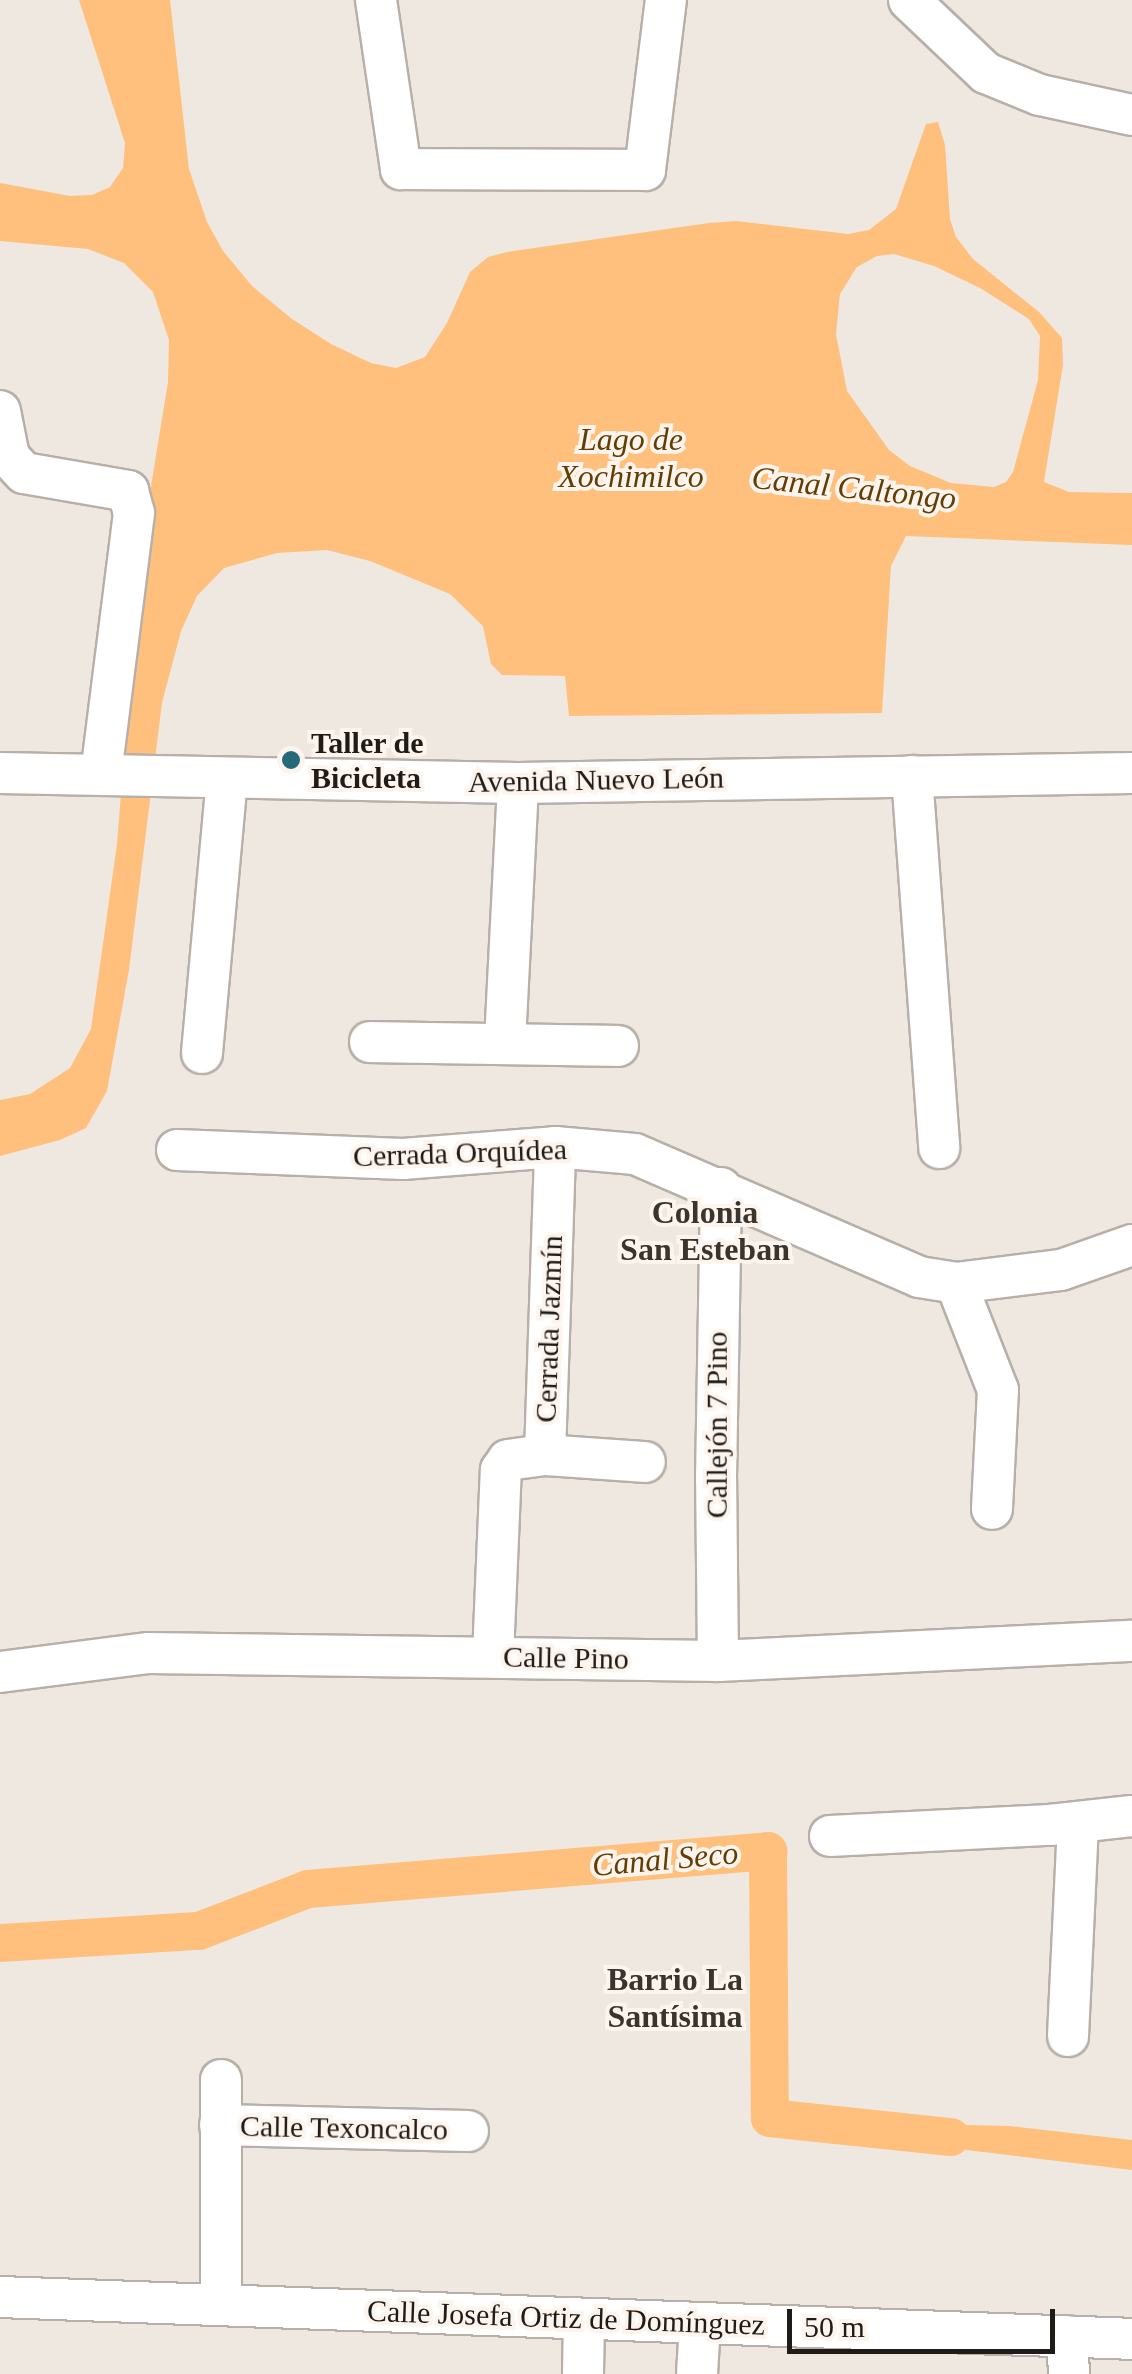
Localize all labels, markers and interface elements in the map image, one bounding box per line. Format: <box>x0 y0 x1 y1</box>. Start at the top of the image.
water label: Lago de Xochimilco <box>558 421 704 496</box>
water label: Canal Caltongo <box>750 458 958 518</box>
place label: Taller de Bicicleta <box>311 725 424 796</box>
marker: Taller de Bicicleta <box>280 749 302 771</box>
street label: Avenida Nuevo León <box>468 760 724 800</box>
street label: Cerrada Orquídea <box>352 1131 568 1175</box>
district label: Colonia San Esteban <box>620 1194 790 1269</box>
street label: Cerrada Jazmín <box>528 1235 570 1423</box>
street label: Callejón 7 Pino <box>699 1332 735 1518</box>
street label: Calle Pino <box>503 1639 629 1677</box>
water label: Canal Seco <box>590 1833 740 1885</box>
district label: Barrio La Santísima <box>607 1961 743 2036</box>
street label: Calle Texoncalco <box>239 2108 449 2148</box>
scale bar <box>792 2289 1060 2351</box>
street label: Calle Josefa Ortiz de Domínguez <box>366 2293 766 2343</box>
text: 50 m <box>804 2310 865 2343</box>

